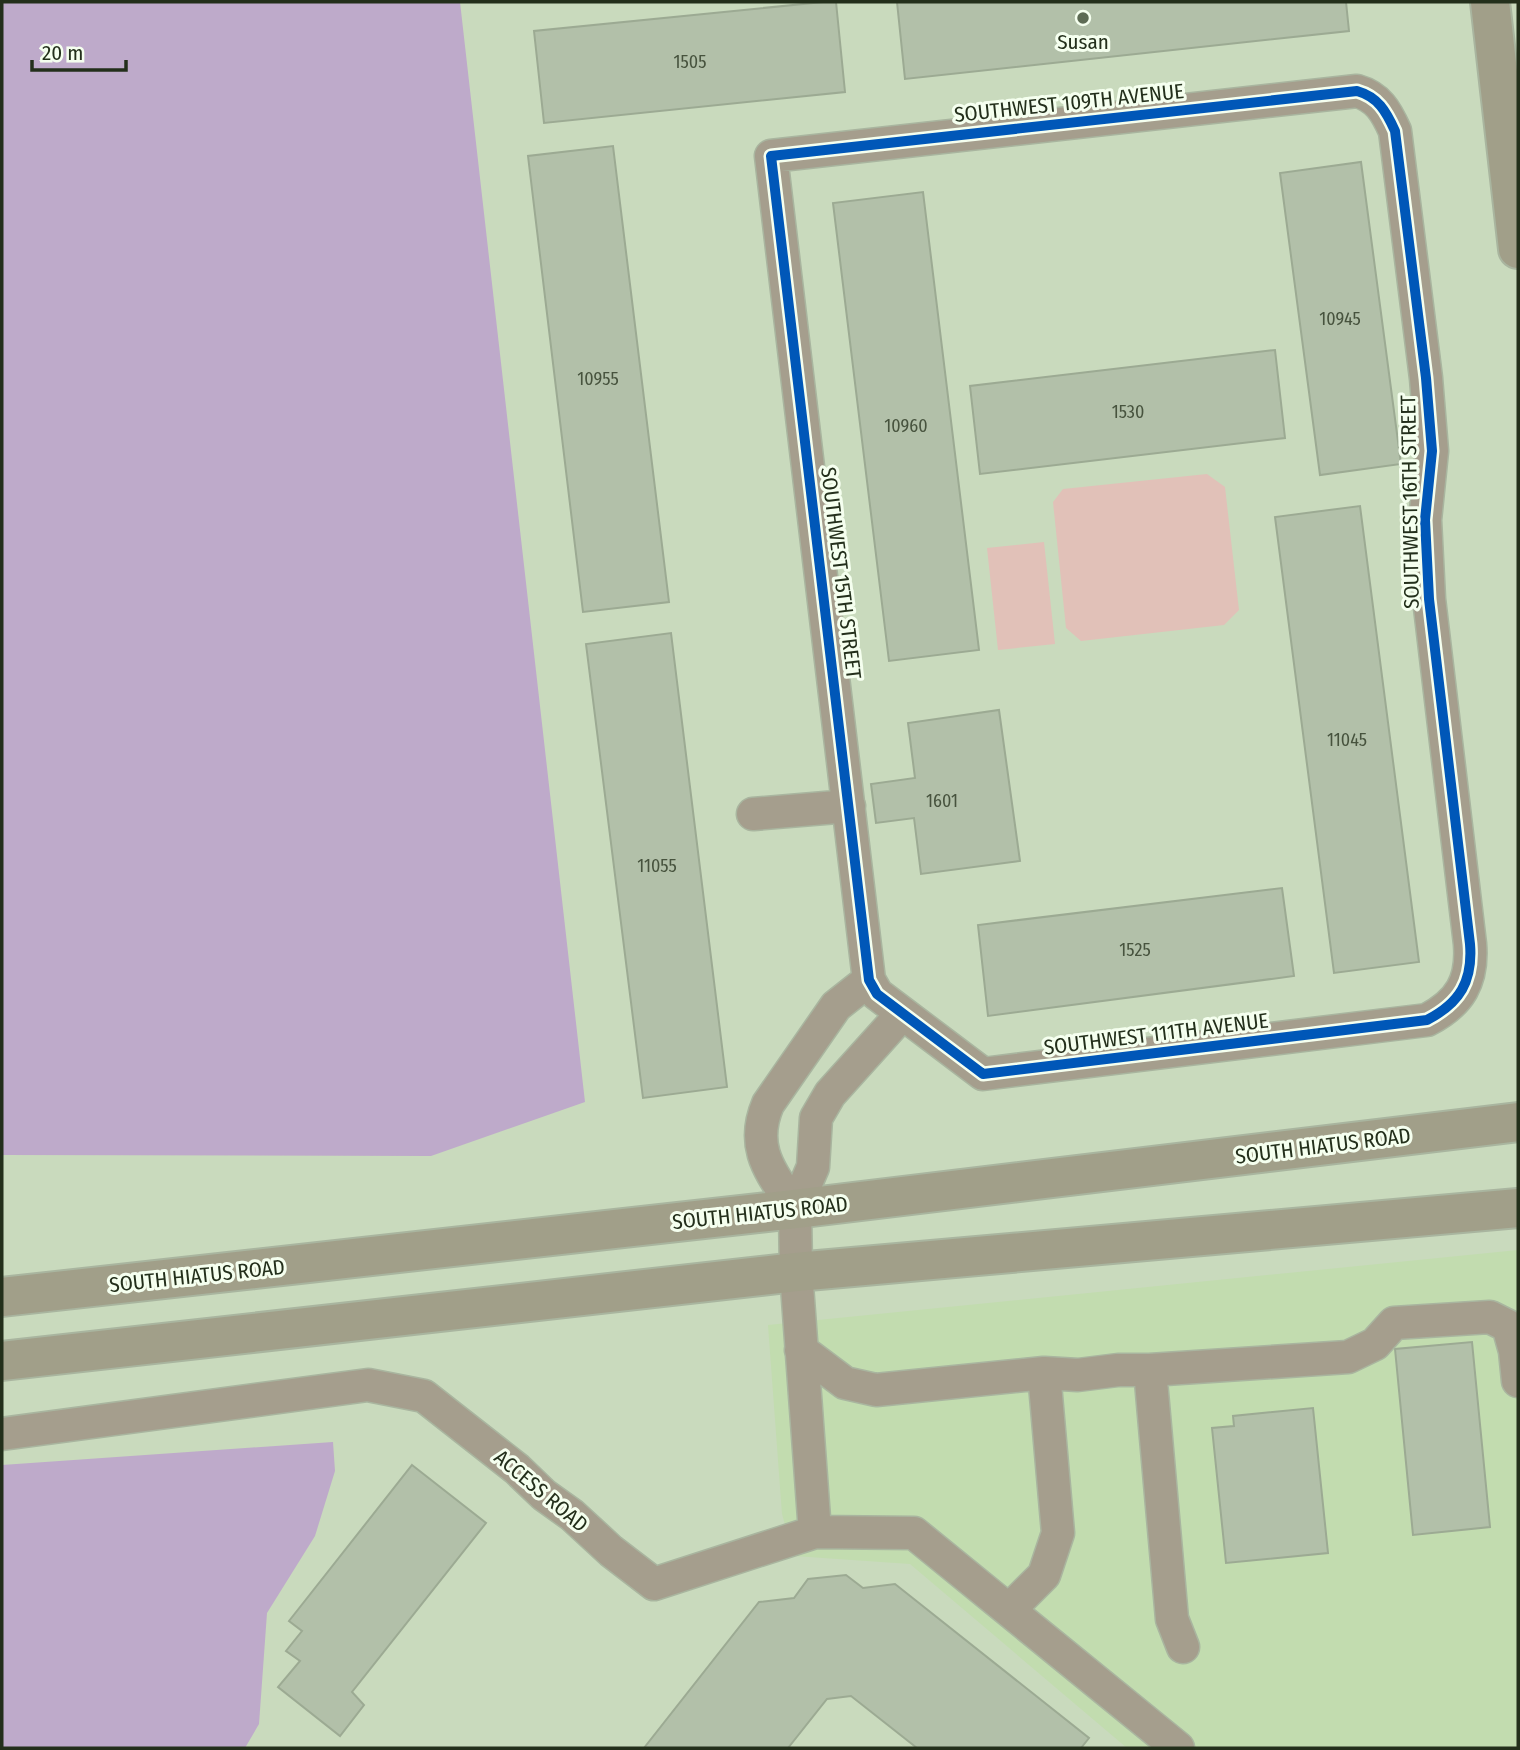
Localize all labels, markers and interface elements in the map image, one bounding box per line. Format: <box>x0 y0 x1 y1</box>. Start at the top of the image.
marker: Susan <box>1075 10 1091 26</box>
scale bar <box>32 28 126 72</box>
place label: Susan <box>1057 29 1109 55</box>
text: 20 m <box>42 40 83 66</box>
house number: 1505 <box>674 51 706 73</box>
street label: SOUTHWEST 109TH AVENUE <box>953 78 1185 128</box>
house number: 10945 <box>1319 308 1361 330</box>
house number: 10955 <box>577 368 619 390</box>
street label: SOUTHWEST 16TH STREET <box>1395 395 1425 609</box>
house number: 1530 <box>1112 401 1144 423</box>
house number: 10960 <box>884 415 928 437</box>
street label: SOUTHWEST 15TH STREET <box>815 466 867 681</box>
house number: 11045 <box>1327 729 1367 751</box>
house number: 1601 <box>926 790 958 812</box>
house number: 11055 <box>637 855 677 877</box>
house number: 1525 <box>1119 939 1151 961</box>
street label: SOUTHWEST 111TH AVENUE <box>1042 1007 1270 1061</box>
street label: SOUTH HIATUS ROAD <box>1234 1122 1412 1170</box>
street label: SOUTH HIATUS ROAD <box>671 1191 849 1235</box>
street label: SOUTH HIATUS ROAD <box>108 1254 286 1298</box>
street label: ACCESS ROAD <box>489 1444 593 1538</box>

